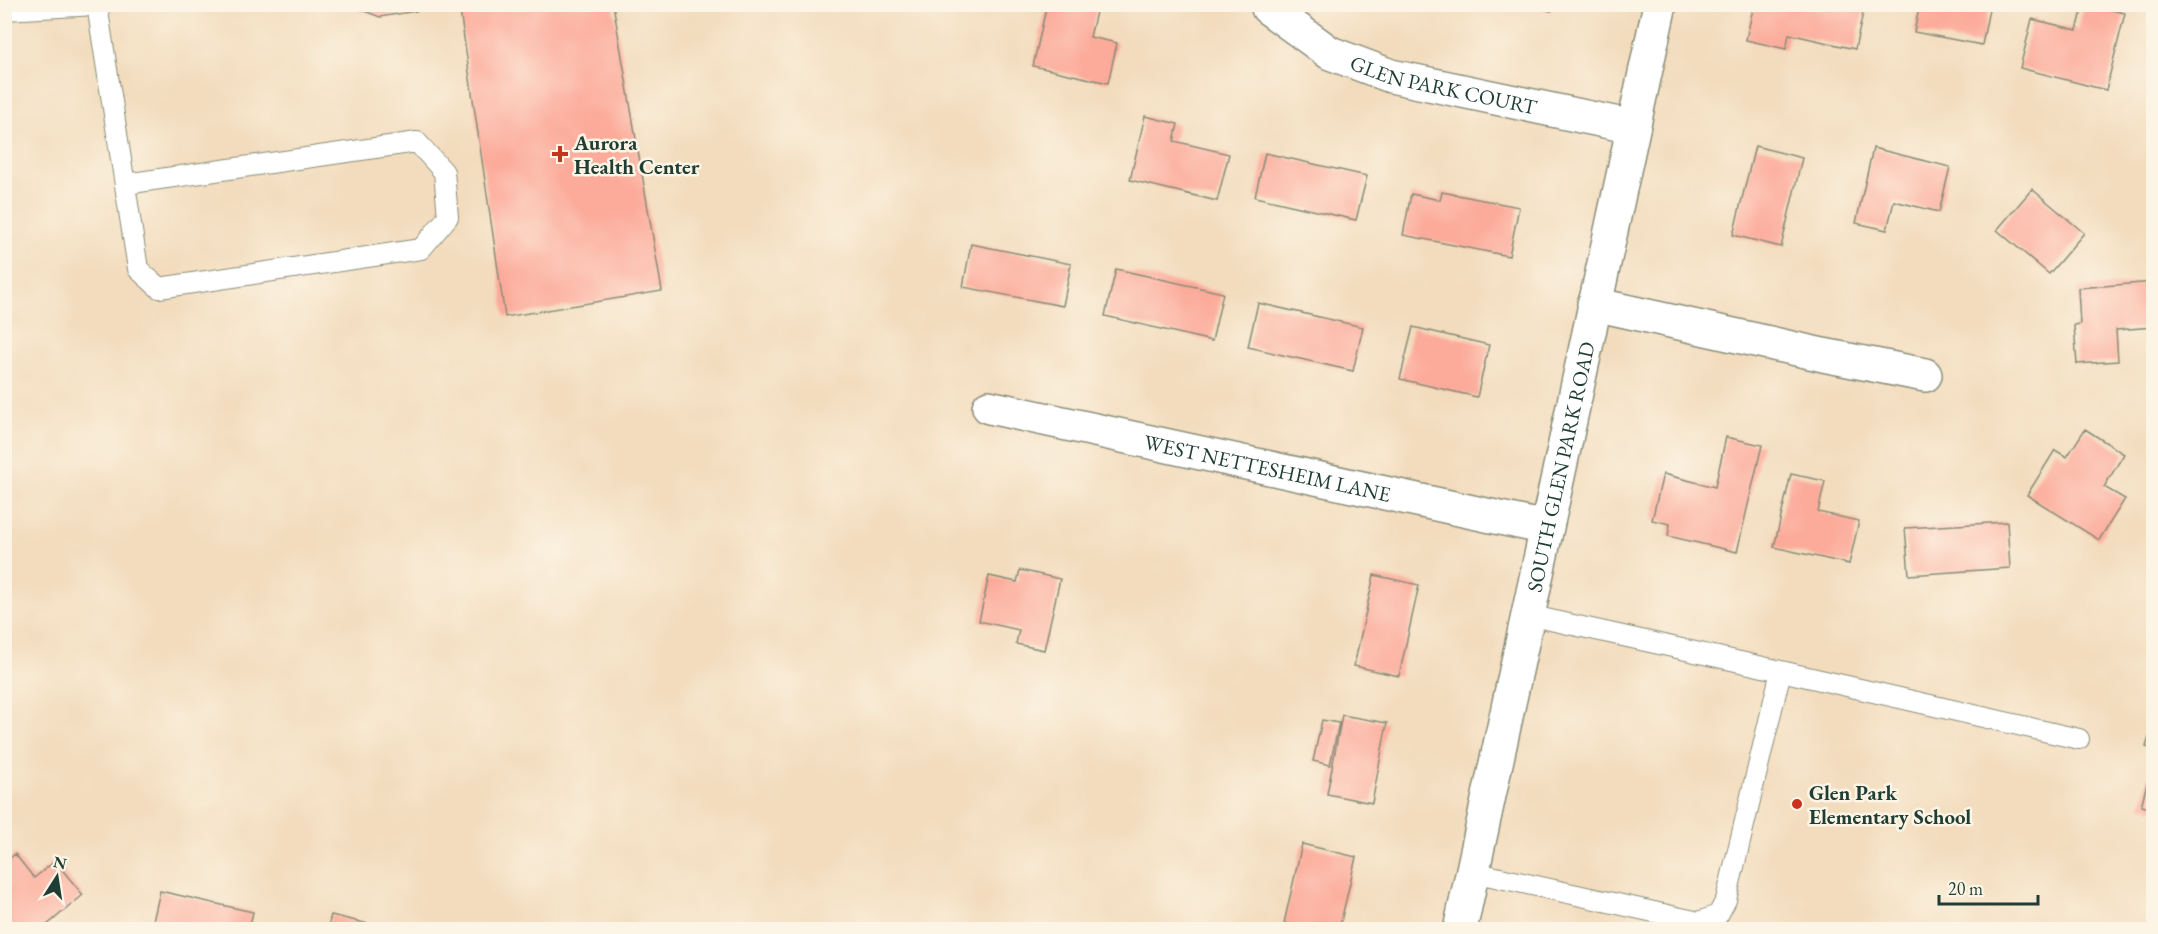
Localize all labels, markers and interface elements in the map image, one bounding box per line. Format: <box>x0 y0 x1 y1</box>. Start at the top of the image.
street label: GLEN PARK COURT <box>1346 48 1540 120</box>
place label: Aurora Health Center <box>573 129 700 180</box>
marker: Aurora Health Center <box>551 145 569 163</box>
street label: SOUTH GLEN PARK ROAD <box>1520 339 1600 594</box>
street label: WEST NETTESHEIM LANE <box>1142 428 1394 507</box>
place label: Glen Park Elementary School <box>1809 779 1971 830</box>
marker: Glen Park Elementary School <box>1790 797 1804 811</box>
north arrow <box>27 847 87 907</box>
text: N <box>51 851 69 874</box>
scale bar <box>1939 868 2038 906</box>
text: 20 m <box>1948 877 1983 900</box>

